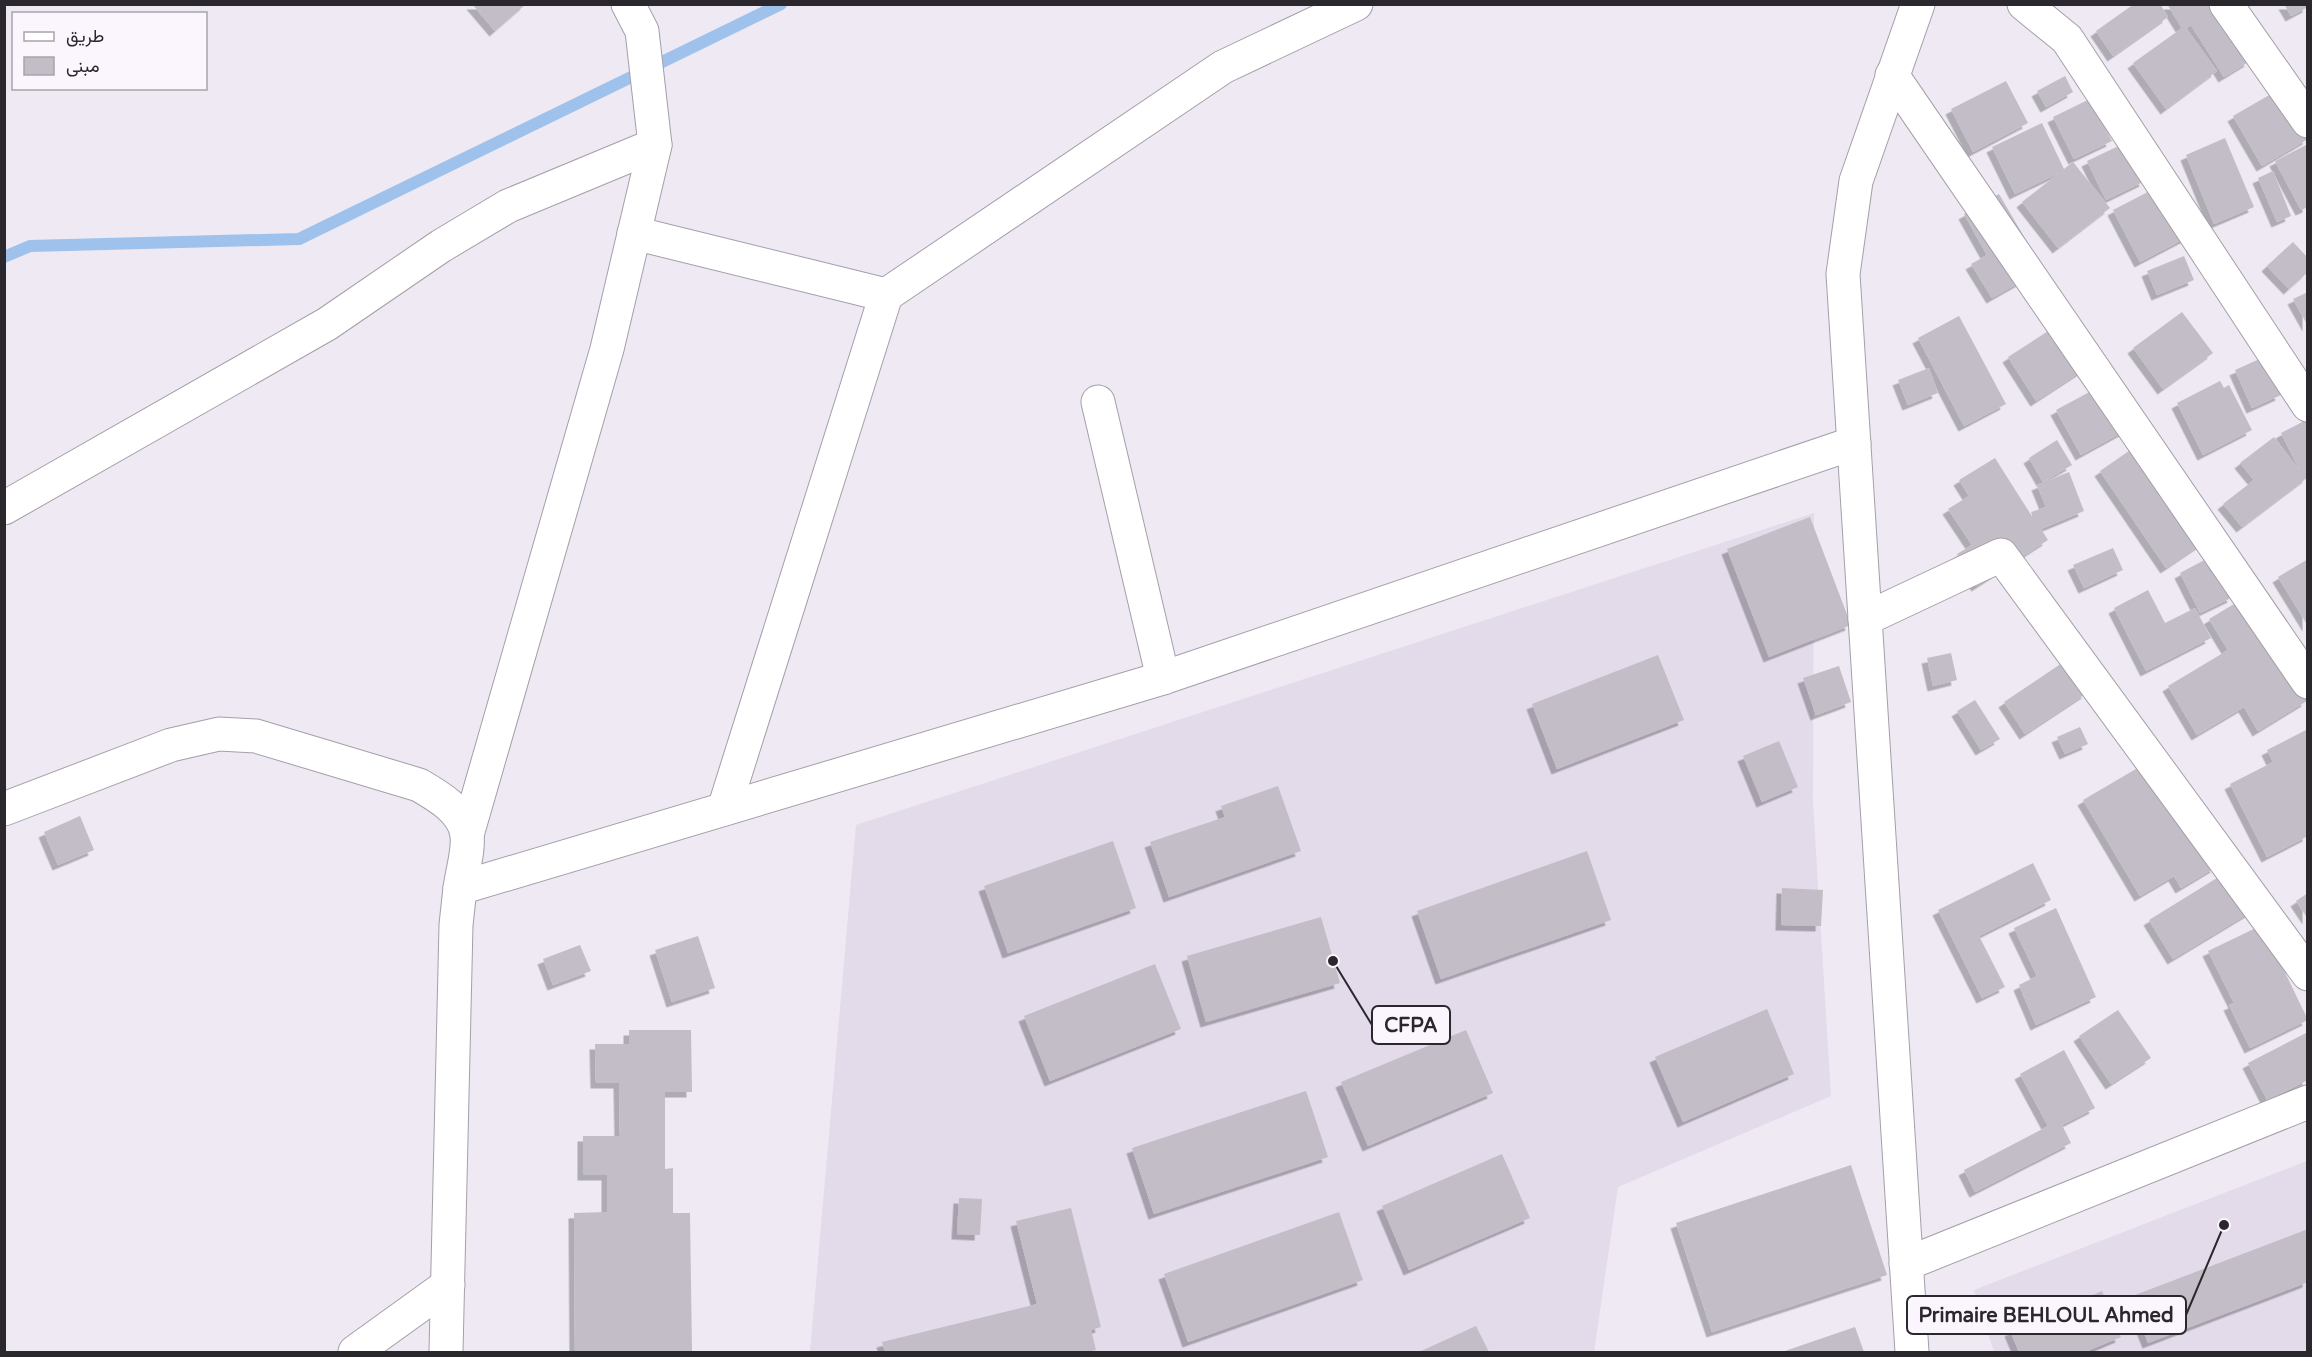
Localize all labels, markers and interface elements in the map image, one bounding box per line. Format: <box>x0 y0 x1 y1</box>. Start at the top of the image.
legend <box>12 12 207 90</box>
text: طريق <box>66 25 104 47</box>
text: مبنى <box>66 55 100 77</box>
callout: CFPA <box>1372 1006 1450 1044</box>
text: CFPA <box>1384 1014 1438 1038</box>
callout: Primaire BEHLOUL Ahmed <box>1907 1296 2186 1334</box>
text: Primaire BEHLOUL Ahmed <box>1918 1304 2174 1328</box>

